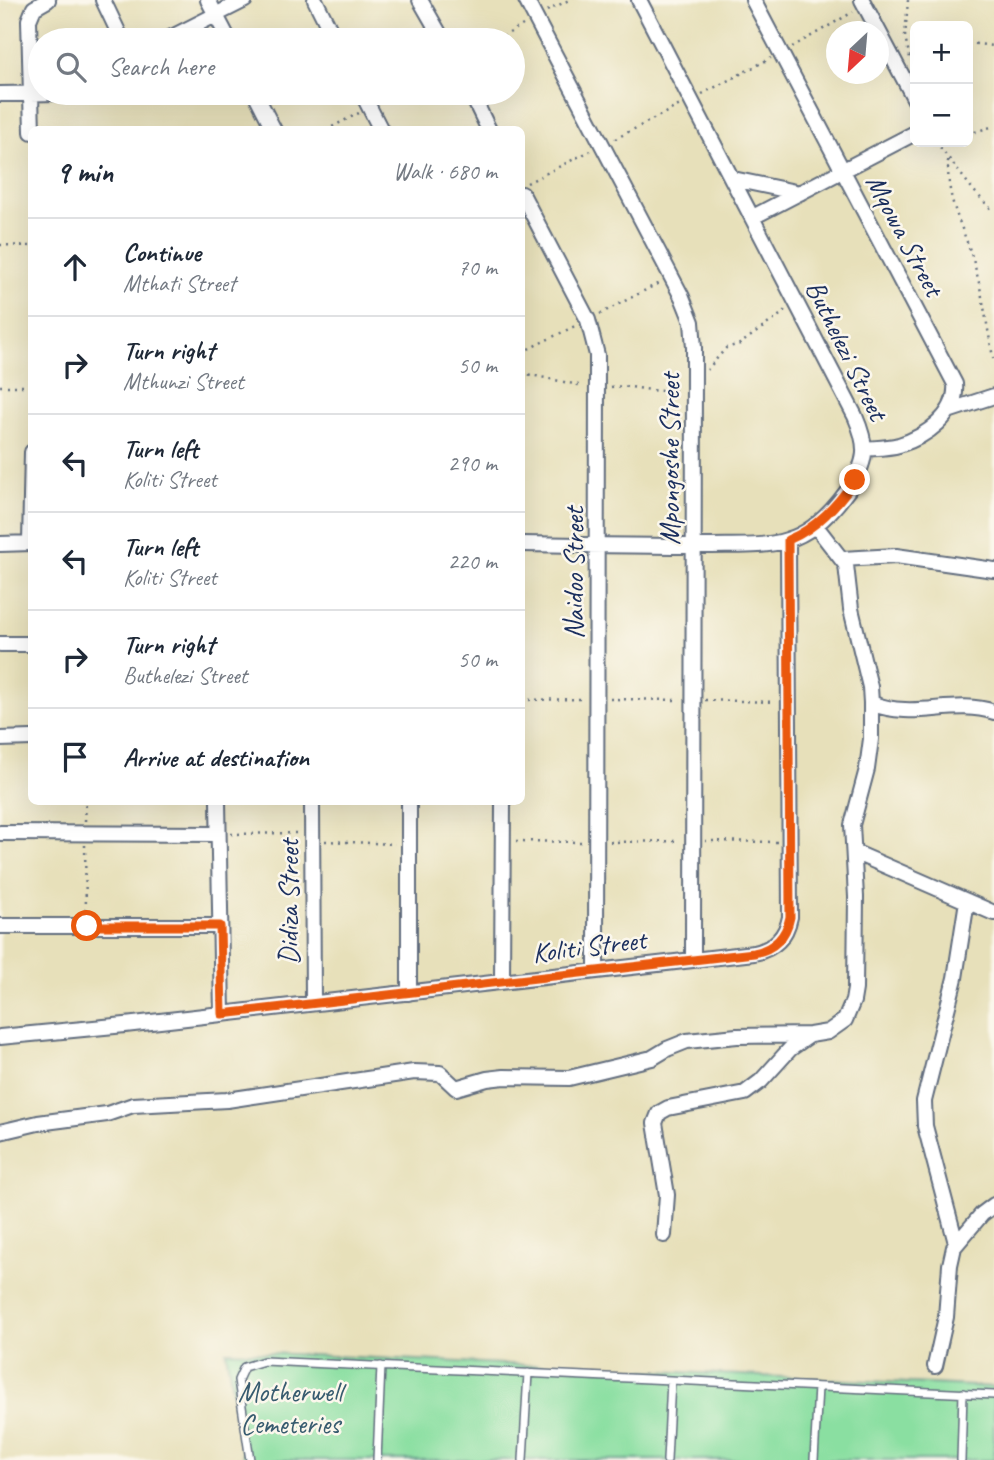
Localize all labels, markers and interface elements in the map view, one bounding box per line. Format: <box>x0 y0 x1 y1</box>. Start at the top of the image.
north arrow <box>826 21 889 84</box>
map controls <box>910 21 973 147</box>
button: + <box>910 21 973 84</box>
search box <box>28 28 525 105</box>
icon: search <box>52 48 90 86</box>
text: Search here <box>108 50 214 83</box>
button: − <box>910 84 973 147</box>
text: 9 min <box>56 153 113 191</box>
text: Walk · 680 m <box>393 157 497 186</box>
street label: Mqowa Street <box>858 168 953 304</box>
text: Continue <box>123 236 201 269</box>
icon: ahead <box>56 248 94 286</box>
text: 70 m <box>458 253 497 282</box>
text: Mthati Street <box>123 269 236 298</box>
street label: Buthelezi Street <box>798 274 897 428</box>
text: Turn right <box>123 334 214 367</box>
icon: right <box>56 346 94 384</box>
text: 50 m <box>458 351 497 380</box>
text: Mthunzi Street <box>123 367 244 396</box>
street label: Mpongoshe Street <box>652 370 687 545</box>
text: Turn left <box>123 432 198 465</box>
icon: left <box>56 444 94 482</box>
text: 290 m <box>448 449 497 478</box>
route end <box>839 464 870 495</box>
text: Koliti Street <box>123 465 217 494</box>
street label: Naidoo Street <box>556 504 591 639</box>
text: Turn left <box>123 530 198 563</box>
icon: left <box>56 542 94 580</box>
text: 220 m <box>448 547 497 576</box>
text: Koliti Street <box>123 563 217 592</box>
text: Turn right <box>123 628 214 661</box>
icon: right <box>56 640 94 678</box>
text: 50 m <box>458 645 497 674</box>
text: Buthelezi Street <box>123 661 247 690</box>
icon: arrive <box>56 738 94 776</box>
text: Arrive at destination <box>123 741 309 774</box>
street label: Didiza Street <box>271 836 306 965</box>
route start <box>71 910 102 941</box>
street label: Koliti Street <box>530 921 650 970</box>
park label: Motherwell Cemeteries <box>238 1374 347 1441</box>

